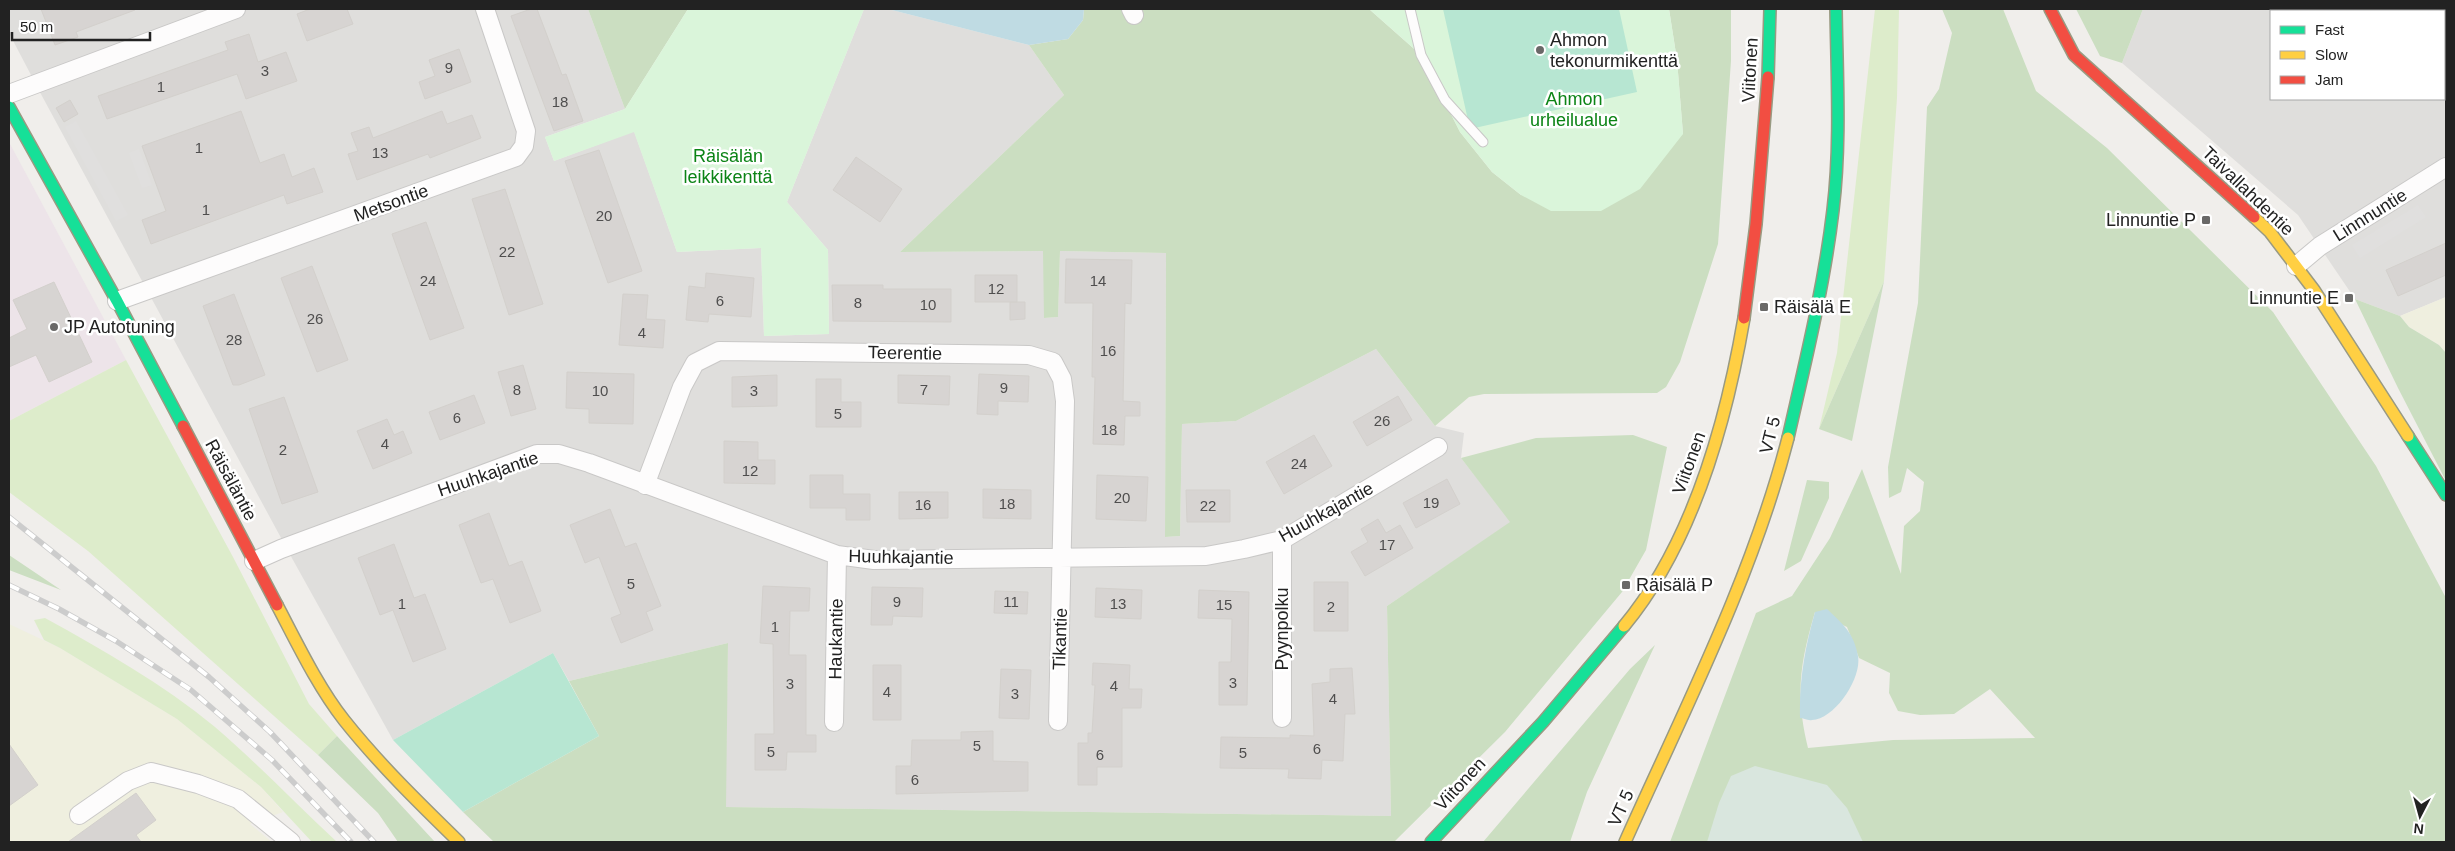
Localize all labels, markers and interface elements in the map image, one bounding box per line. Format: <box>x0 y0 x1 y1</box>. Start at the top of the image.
scale bar <box>12 10 150 42</box>
legend <box>2270 10 2445 100</box>
text: 50 m <box>20 18 53 35</box>
text: Fast <box>2315 21 2345 38</box>
place label: Ahmon tekonurmikenttä <box>1550 30 1679 71</box>
street label: Viitonen <box>1738 37 1762 103</box>
marker: Ahmon tekonurmikenttä <box>1534 44 1546 56</box>
text: Slow <box>2315 46 2348 63</box>
house number: 9 <box>445 59 453 76</box>
house number: 3 <box>261 62 269 79</box>
text: Jam <box>2315 71 2343 88</box>
house number: 1 <box>157 78 165 95</box>
park label: Ahmon urheilualue <box>1530 89 1618 130</box>
house number: 18 <box>552 93 568 110</box>
house number: 1 <box>195 139 203 156</box>
street label: Taivallahdentie <box>2198 142 2298 240</box>
house number: 13 <box>372 144 388 161</box>
park label: Räisälän leikkikenttä <box>683 146 774 187</box>
street label: Metsontie <box>351 180 431 226</box>
street label: Linnnuntie <box>2329 185 2411 245</box>
house number: 1 <box>202 201 210 218</box>
house number: 20 <box>596 207 612 224</box>
place label: Linnuntie P <box>2106 210 2196 230</box>
marker: Linnuntie P <box>2200 214 2212 226</box>
house number: 22 <box>499 243 515 260</box>
house number: 24 <box>420 272 436 289</box>
house number: 14 <box>1090 272 1106 289</box>
house number: 12 <box>988 280 1004 297</box>
place label: Linnuntie E <box>2249 288 2339 308</box>
house number: 6 <box>716 292 724 309</box>
marker: Linnuntie E <box>2343 292 2355 304</box>
house number: 8 <box>854 294 862 311</box>
house number: 10 <box>920 296 936 313</box>
place label: Räisälä E <box>1774 297 1851 317</box>
marker: Räisälä E <box>1758 301 1770 313</box>
house number: 26 <box>307 310 323 327</box>
place label: JP Autotuning <box>64 317 175 337</box>
marker: JP Autotuning <box>48 321 60 333</box>
house number: 4 <box>638 324 646 341</box>
house number: 28 <box>226 331 242 348</box>
street label: Teerentie <box>868 342 942 364</box>
house number: 16 <box>1100 342 1116 359</box>
house number: 9 <box>1000 379 1008 396</box>
house number: 8 <box>513 381 521 398</box>
house number: 7 <box>920 381 928 398</box>
house number: 10 <box>592 382 608 399</box>
house number: 3 <box>750 382 758 399</box>
house number: 5 <box>834 405 842 422</box>
house number: 6 <box>453 409 461 426</box>
house number: 26 <box>1374 412 1390 429</box>
street label: VT 5 <box>1756 414 1784 456</box>
house number: 18 <box>1101 421 1117 438</box>
street label: Viitonen <box>1669 429 1709 497</box>
house number: 4 <box>381 435 389 452</box>
street label: Räisäläntie <box>201 436 261 524</box>
house number: 2 <box>279 441 287 458</box>
street label: Huuhkajantie <box>435 447 541 501</box>
house number: 24 <box>1291 455 1307 472</box>
house number: 12 <box>742 462 758 479</box>
street label: Huuhkajantie <box>1275 478 1377 546</box>
house number: 20 <box>1114 489 1130 506</box>
house number: 19 <box>1423 494 1439 511</box>
house number: 18 <box>999 495 1015 512</box>
house number: 16 <box>915 496 931 513</box>
house number: 22 <box>1200 497 1216 514</box>
house number: 17 <box>1379 536 1395 553</box>
street label: Huuhkajantie <box>848 546 954 568</box>
house number: 5 <box>627 575 635 592</box>
place label: Räisälä P <box>1636 575 1713 595</box>
marker: Räisälä P <box>1620 579 1632 591</box>
street label: Pyynpolku <box>1272 587 1292 671</box>
house number: 9 <box>893 593 901 610</box>
house number: 11 <box>1003 593 1019 610</box>
house number: 1 <box>398 595 406 612</box>
house number: 13 <box>1110 595 1126 612</box>
house number: 15 <box>1216 596 1232 613</box>
street label: Haukantie <box>825 598 847 680</box>
house number: 2 <box>1327 598 1335 615</box>
street label: Tikantie <box>1049 607 1071 671</box>
house number: 1 <box>771 618 779 635</box>
house number: 3 <box>1229 674 1237 691</box>
house number: 3 <box>786 675 794 692</box>
house number: 4 <box>1110 677 1118 694</box>
house number: 4 <box>883 683 891 700</box>
house number: 3 <box>1011 685 1019 702</box>
house number: 4 <box>1329 690 1337 707</box>
house number: 5 <box>973 737 981 754</box>
house number: 6 <box>1313 740 1321 757</box>
house number: 5 <box>767 743 775 760</box>
house number: 5 <box>1239 744 1247 761</box>
house number: 6 <box>1096 746 1104 763</box>
street label: Viitonen <box>1431 754 1489 814</box>
house number: 6 <box>911 771 919 788</box>
street label: VT 5 <box>1604 787 1638 829</box>
north arrow <box>2395 791 2445 841</box>
text: N <box>2413 820 2425 837</box>

